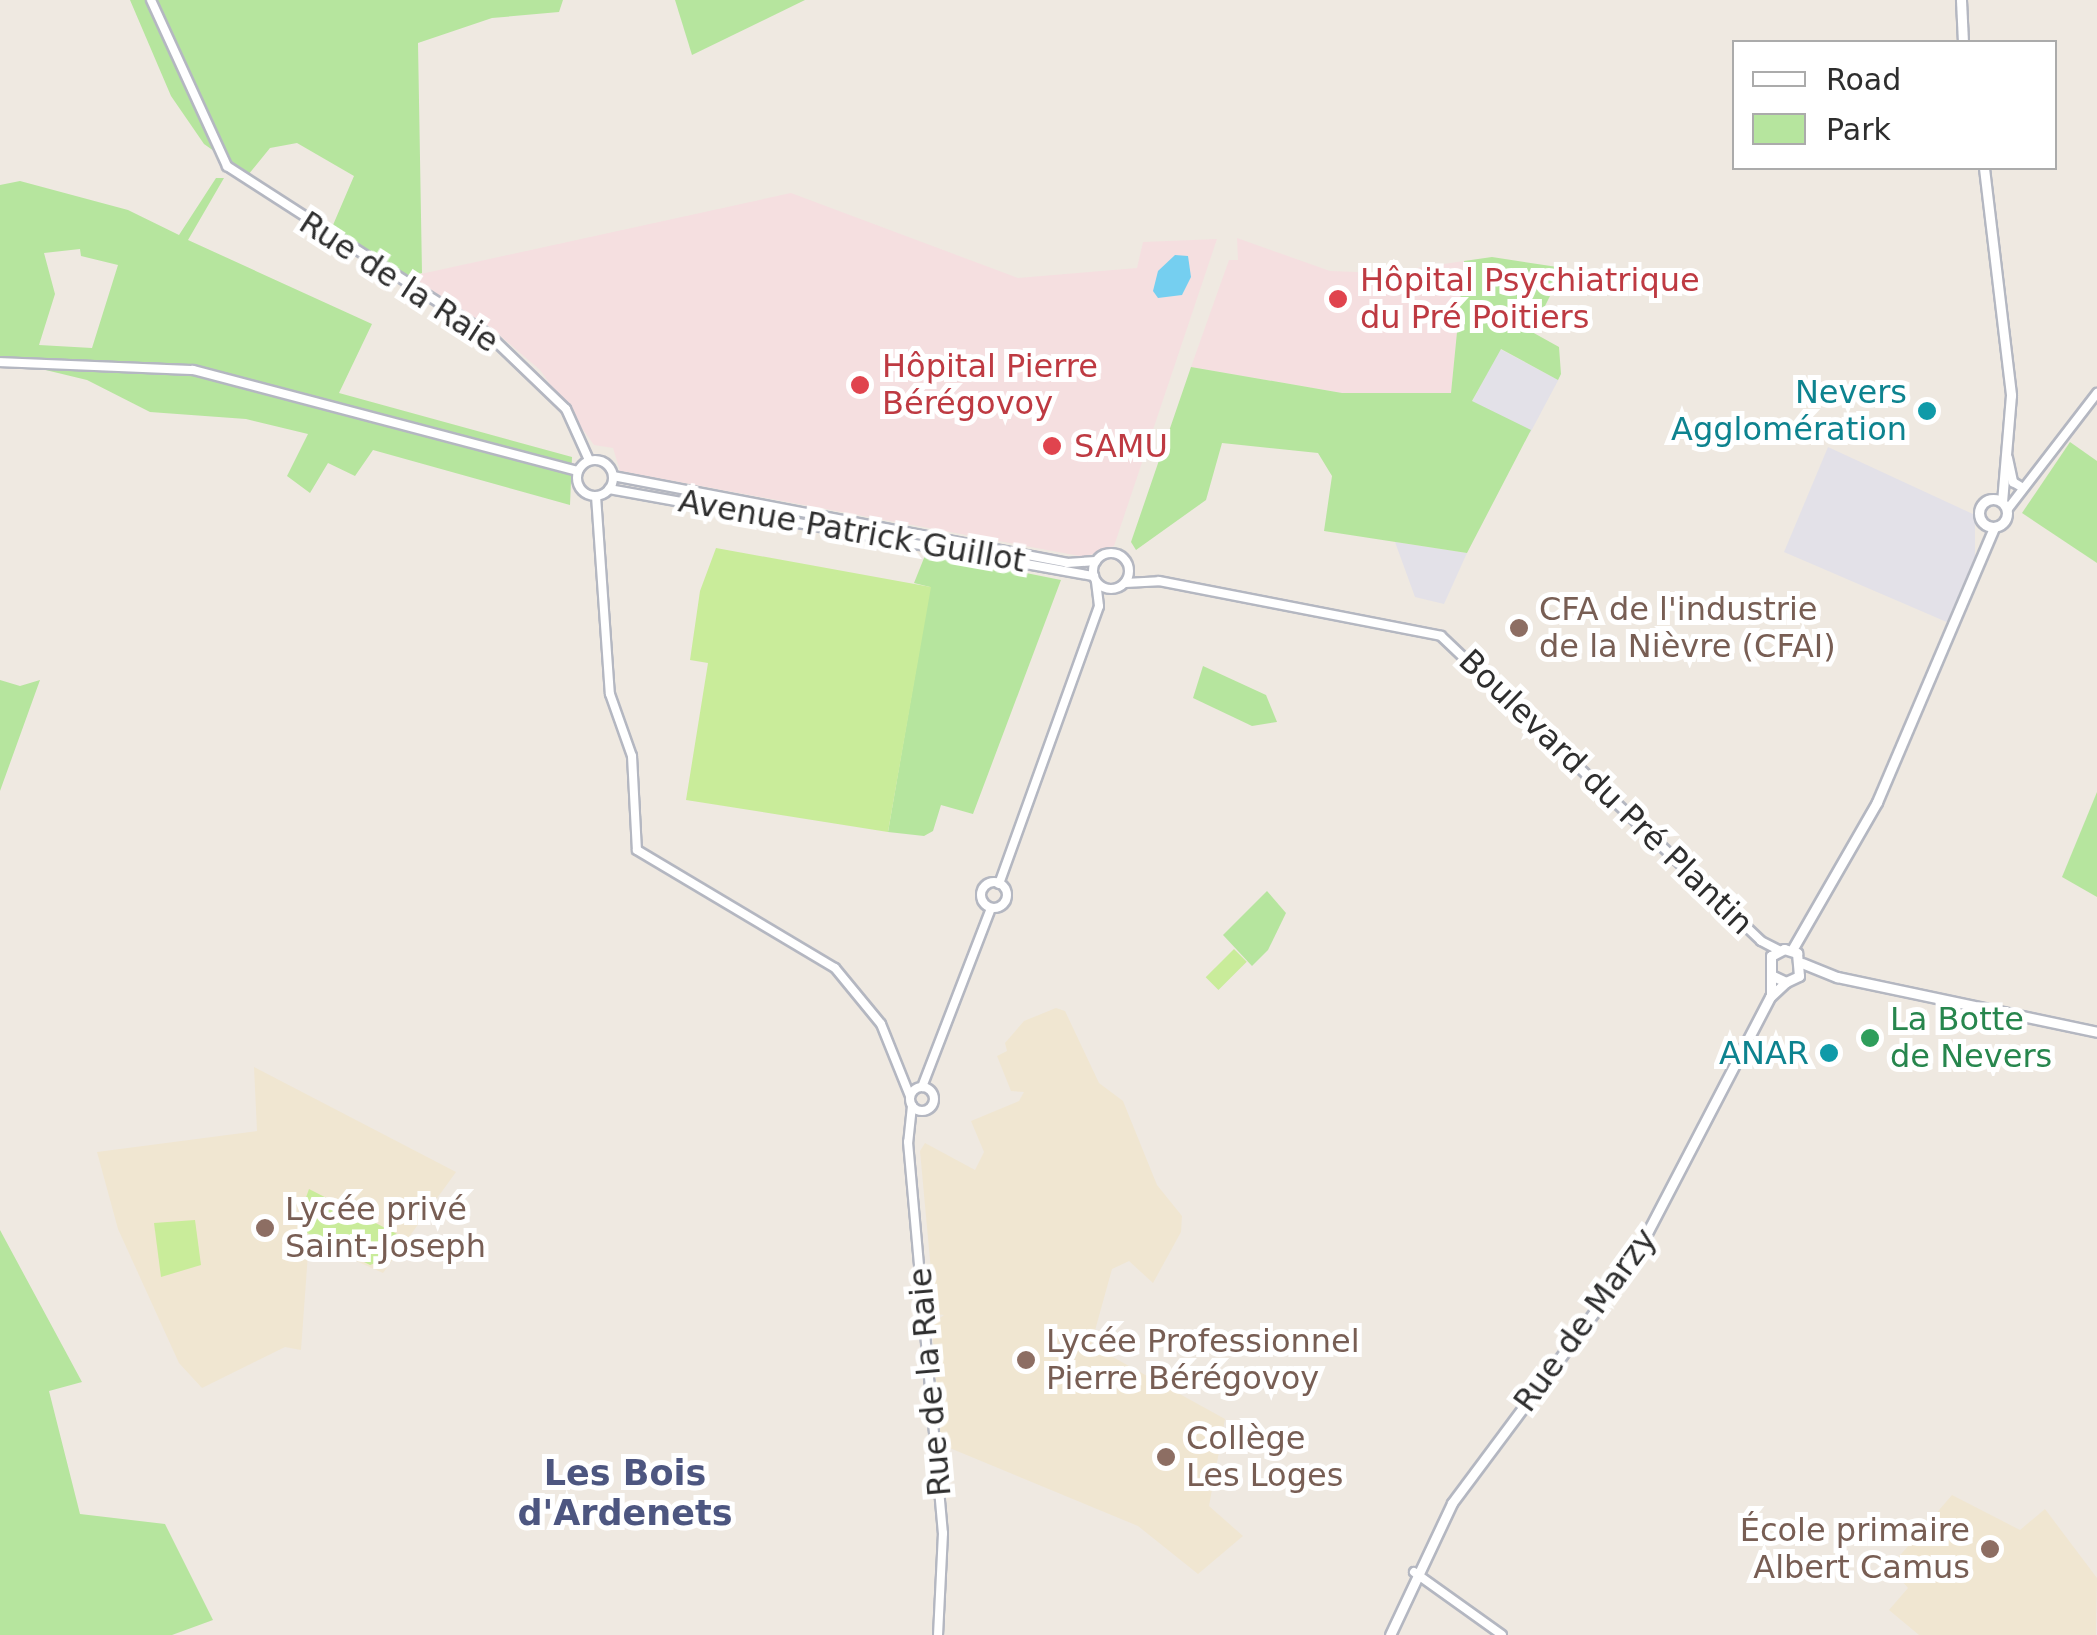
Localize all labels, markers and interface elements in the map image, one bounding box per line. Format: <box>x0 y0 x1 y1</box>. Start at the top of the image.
legend <box>1732 40 2057 170</box>
text: Road <box>1826 62 1901 97</box>
text: Park <box>1826 112 1891 147</box>
street label: Rue de la Raie <box>292 203 506 361</box>
place label: Hôpital Psychiatrique du Pré Poitiers <box>1360 262 1700 337</box>
marker: Hôpital Psychiatrique du Pré Poitiers <box>1325 286 1351 312</box>
place label: Hôpital Pierre Bérégovoy <box>882 348 1098 423</box>
marker: Hôpital Pierre Bérégovoy <box>847 372 873 398</box>
place label: Nevers Agglomération <box>1671 374 1907 449</box>
marker: Nevers Agglomération <box>1916 400 1938 422</box>
place label: SAMU <box>1074 427 1168 465</box>
marker: SAMU <box>1039 433 1065 459</box>
street label: Avenue Patrick Guillot <box>676 482 1028 580</box>
place label: CFA de l'industrie de la Nièvre (CFAI) <box>1539 591 1836 666</box>
marker: CFA de l'industrie de la Nièvre (CFAI) <box>1508 617 1530 639</box>
street label: Boulevard du Pré Plantin <box>1451 641 1761 943</box>
place label: La Botte de Nevers <box>1890 1001 2052 1076</box>
marker: La Botte de Nevers <box>1859 1027 1881 1049</box>
place label: ANAR <box>1719 1034 1809 1072</box>
marker: ANAR <box>1818 1042 1840 1064</box>
place label: Lycée privé Saint-Joseph <box>285 1191 486 1266</box>
marker: Lycée privé Saint-Joseph <box>254 1217 276 1239</box>
street label: Rue de Marzy <box>1506 1221 1664 1419</box>
street label: Rue de la Raie <box>901 1266 959 1498</box>
place label: Lycée Professionnel Pierre Bérégovoy <box>1046 1323 1360 1398</box>
marker: Lycée Professionnel Pierre Bérégovoy <box>1015 1349 1037 1371</box>
place label: Collège Les Loges <box>1186 1420 1343 1495</box>
marker: Collège Les Loges <box>1155 1446 1177 1468</box>
district label: Les Bois d'Ardenets <box>517 1452 733 1534</box>
place label: École primaire Albert Camus <box>1740 1512 1970 1587</box>
marker: École primaire Albert Camus <box>1979 1538 2001 1560</box>

